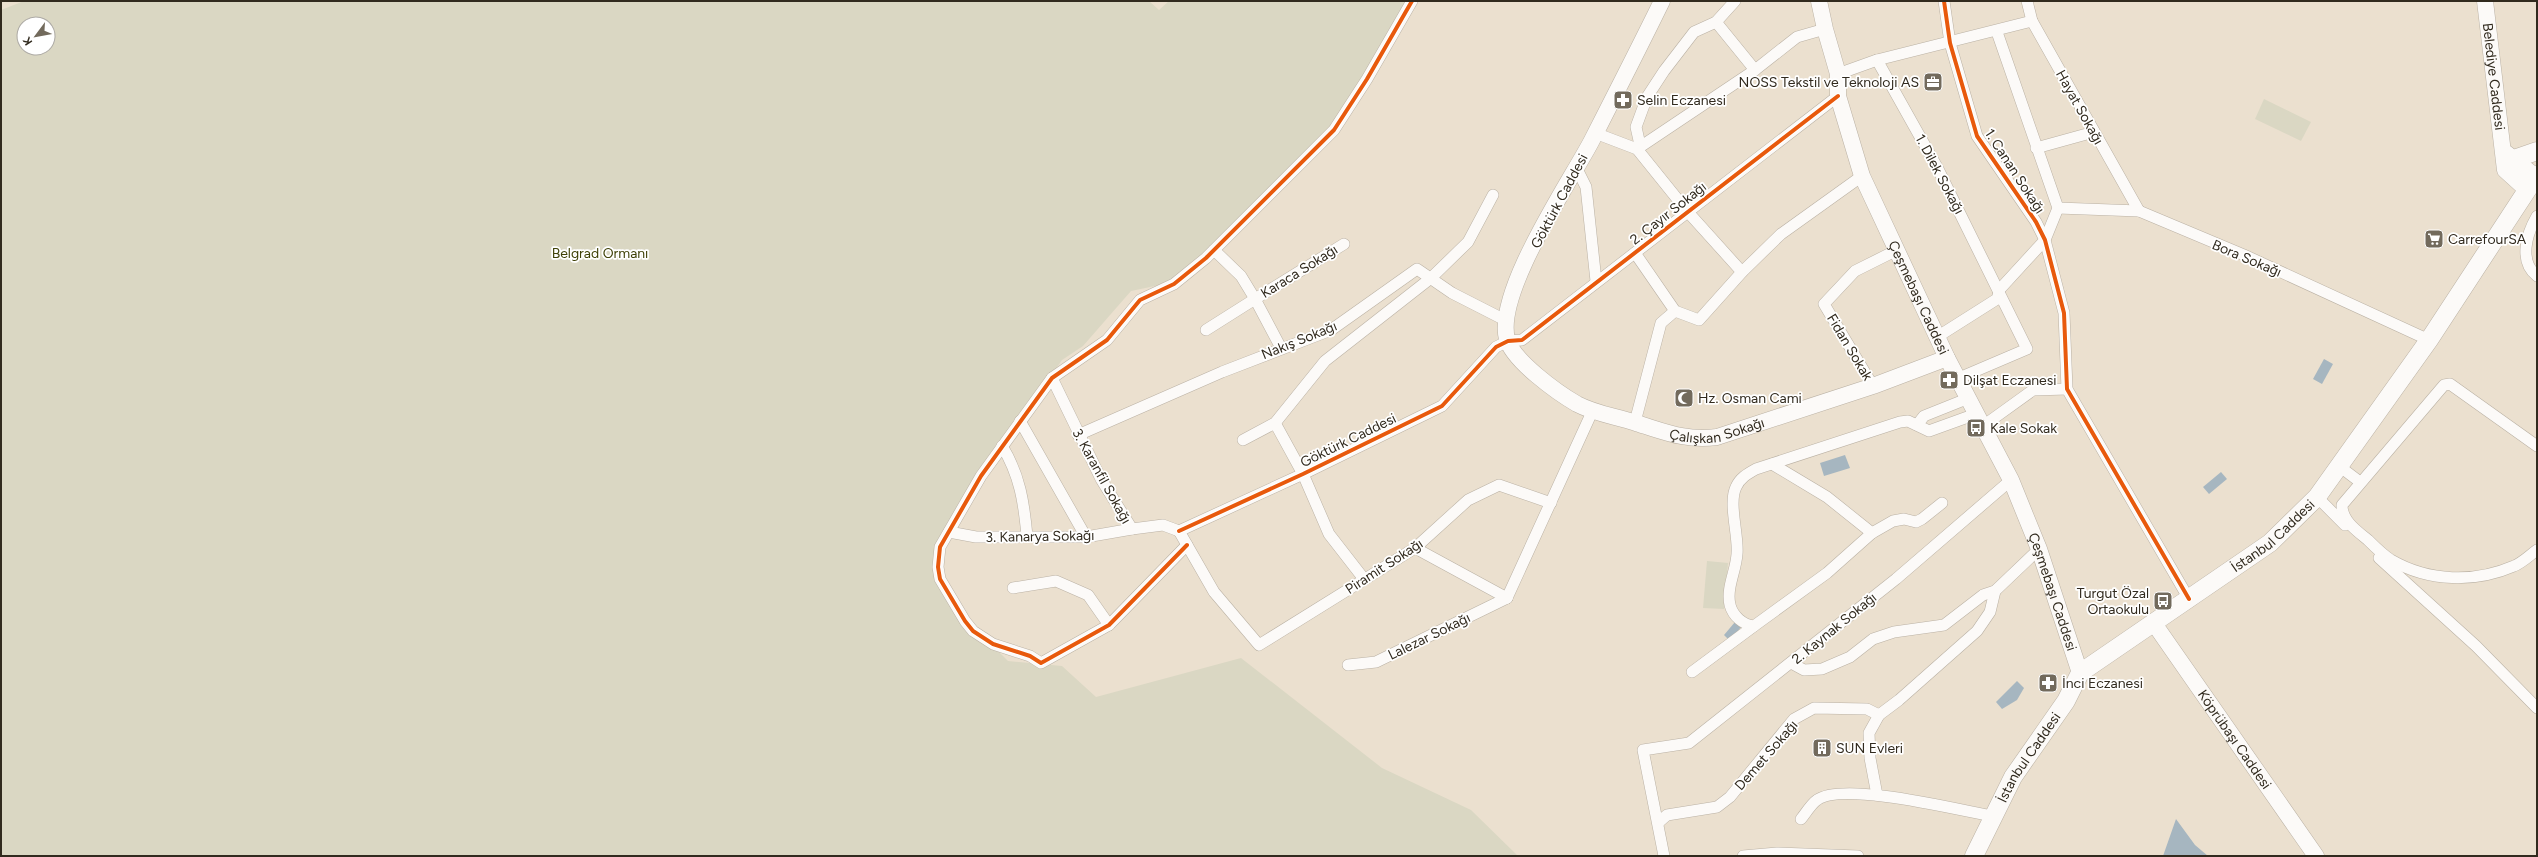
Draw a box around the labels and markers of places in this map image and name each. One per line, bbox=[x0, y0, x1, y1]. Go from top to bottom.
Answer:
office icon: NOSS Tekstil ve Teknoloji AS bbox=[1922, 71, 1944, 93]
place label: NOSS Tekstil ve Teknoloji AS bbox=[1739, 74, 1919, 91]
pharmacy icon: Selin Eczanesi bbox=[1612, 89, 1634, 111]
place label: Selin Eczanesi bbox=[1637, 92, 1726, 109]
supermarket icon: CarrefourSA bbox=[2423, 228, 2445, 250]
place label: CarrefourSA bbox=[2448, 231, 2527, 248]
pharmacy icon: Dilşat Eczanesi bbox=[1938, 369, 1960, 391]
place label: Dilşat Eczanesi bbox=[1963, 372, 2057, 389]
mosque icon: Hz. Osman Cami bbox=[1673, 387, 1695, 409]
place label: Hz. Osman Cami bbox=[1698, 390, 1802, 407]
bus stop icon: Kale Sokak bbox=[1965, 417, 1987, 439]
place label: Kale Sokak bbox=[1990, 420, 2057, 437]
place label: Turgut Özal Ortaokulu bbox=[2077, 585, 2149, 618]
bus stop icon: Turgut Özal Ortaokulu bbox=[2152, 590, 2174, 612]
pharmacy icon: İnci Eczanesi bbox=[2037, 672, 2059, 694]
place label: İnci Eczanesi bbox=[2062, 675, 2143, 692]
building icon: SUN Evleri bbox=[1811, 737, 1833, 759]
place label: SUN Evleri bbox=[1836, 740, 1903, 757]

